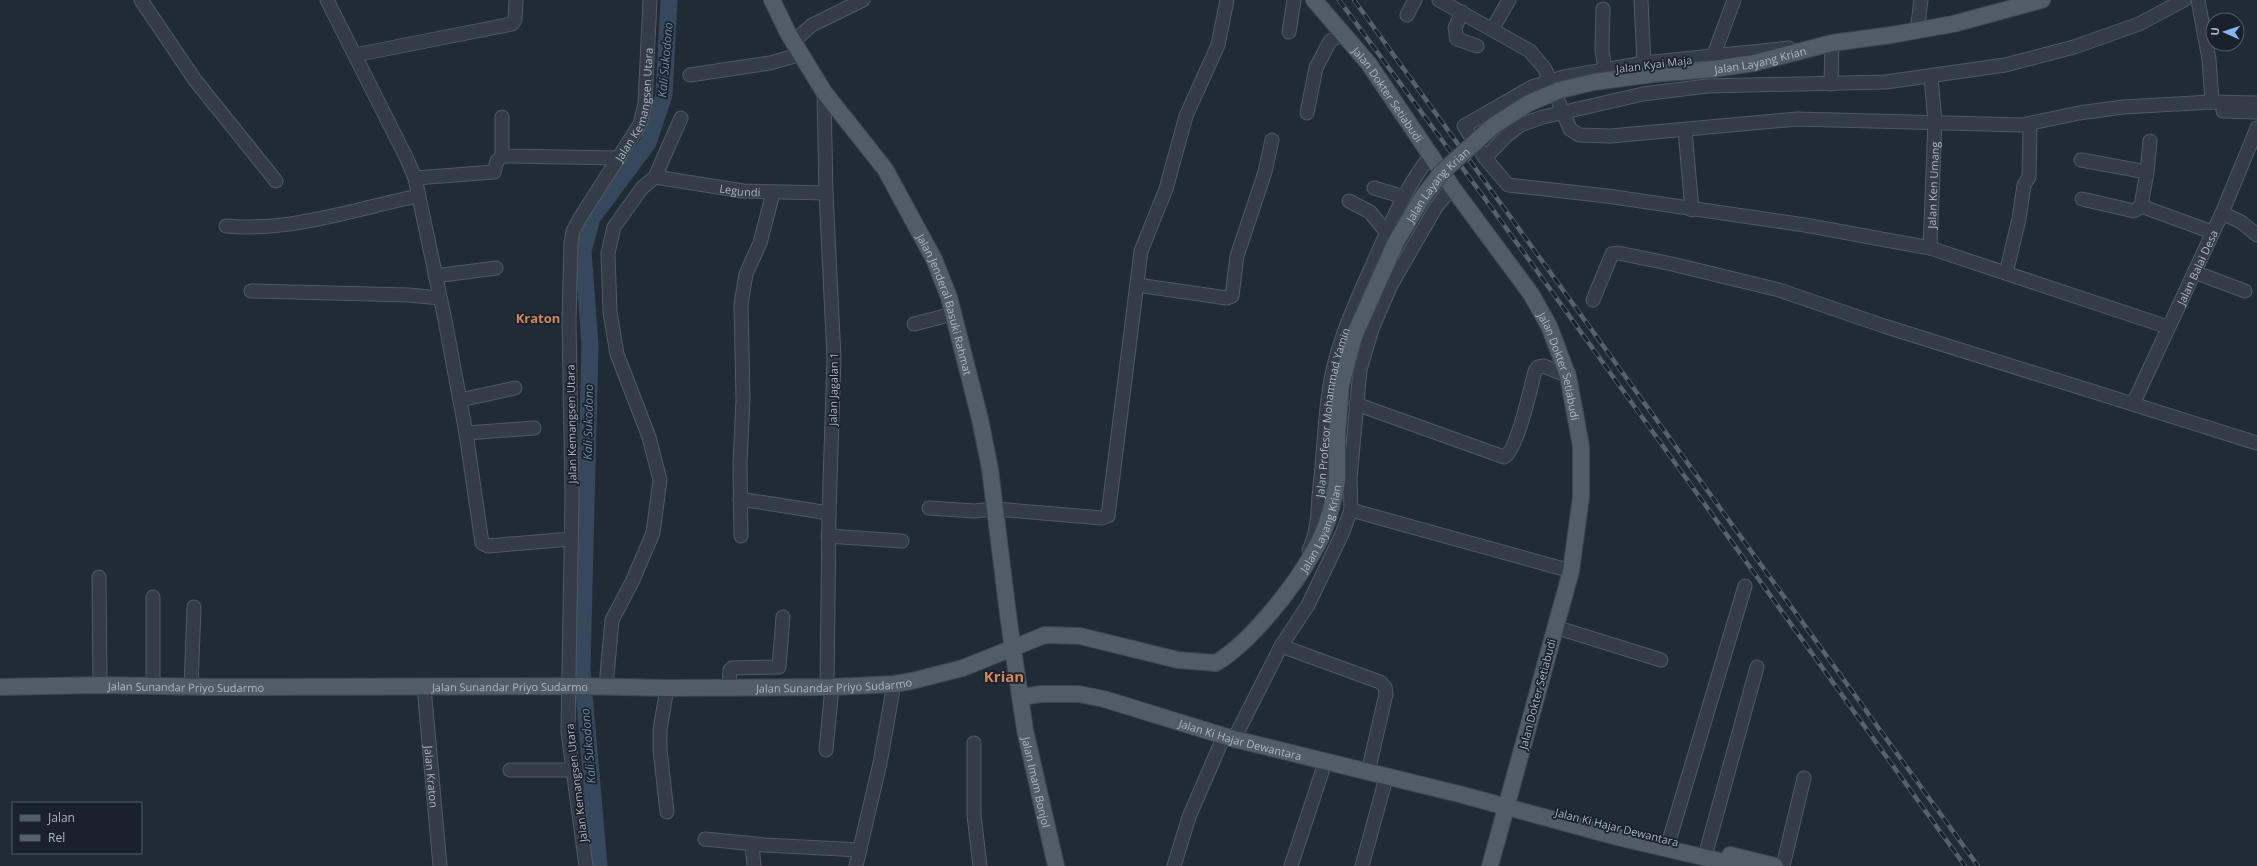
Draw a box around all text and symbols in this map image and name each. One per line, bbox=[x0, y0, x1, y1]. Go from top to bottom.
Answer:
north arrow bbox=[2205, 12, 2245, 52]
water label: Kali Sukodono bbox=[653, 21, 677, 98]
text: U bbox=[2207, 27, 2222, 36]
street label: Jalan Dokter Setiabudi bbox=[1349, 42, 1427, 145]
street label: Jalan Layang Krian bbox=[1712, 42, 1808, 76]
street label: Jalan Kemangsen Utara bbox=[610, 47, 655, 165]
street label: Jalan Kyai Maja bbox=[1614, 52, 1693, 76]
street label: Jalan Ken Umang bbox=[1923, 141, 1942, 230]
street label: Jalan Layang Krian bbox=[1401, 144, 1472, 226]
street label: Legundi bbox=[719, 180, 761, 199]
street label: Jalan Balai Desa bbox=[2172, 227, 2221, 308]
street label: Jalan Jenderal Basuki Rahmat bbox=[913, 230, 976, 377]
street label: Jalan Dokter Setiabudi bbox=[1534, 308, 1584, 421]
district label: Kraton bbox=[516, 309, 560, 327]
street label: Jalan Profesor Mohammad Yamin bbox=[1311, 326, 1353, 499]
street label: Jalan Jagalan 1 bbox=[825, 352, 841, 427]
street label: Jalan Kemangsen Utara bbox=[562, 364, 580, 485]
water label: Kali Sukodono bbox=[579, 384, 597, 460]
street label: Jalan Layang Krian bbox=[1295, 483, 1344, 576]
street label: Jalan Dokter Setiabudi bbox=[1515, 637, 1559, 752]
district label: Krian bbox=[984, 666, 1024, 686]
street label: Jalan Sunandar Priyo Sudarmo bbox=[755, 674, 913, 695]
street label: Jalan Sunandar Priyo Sudarmo bbox=[107, 678, 264, 695]
street label: Jalan Sunandar Priyo Sudarmo bbox=[431, 678, 589, 694]
water label: Kali Sukodono bbox=[576, 707, 600, 784]
street label: Jalan Ki Hajar Dewantara bbox=[1176, 715, 1303, 763]
street label: Jalan Kemangsen Utara bbox=[561, 723, 591, 844]
street label: Jalan Imam Bonjol bbox=[1019, 734, 1054, 829]
street label: Jalan Kraton bbox=[422, 744, 442, 808]
legend bbox=[12, 802, 142, 854]
street label: Jalan Ki Hajar Dewantara bbox=[1553, 804, 1680, 850]
text: Jalan bbox=[47, 809, 75, 826]
text: Rel bbox=[48, 829, 65, 846]

